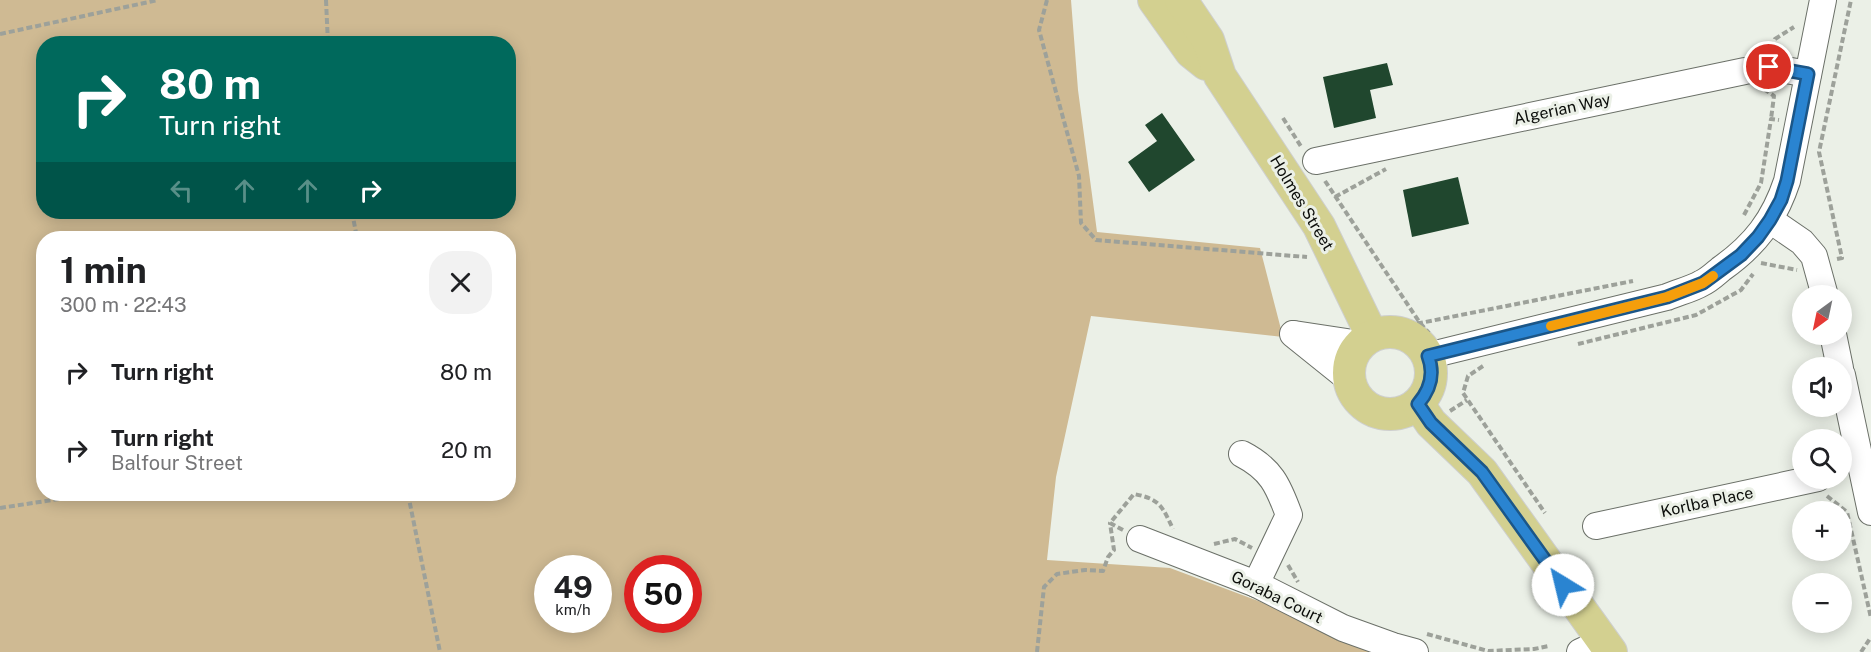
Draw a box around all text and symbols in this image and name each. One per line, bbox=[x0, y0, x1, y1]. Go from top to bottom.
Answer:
pin bbox=[1743, 41, 1794, 92]
icon: arrive bbox=[1752, 50, 1785, 83]
text: 80 m bbox=[159, 59, 261, 108]
icon: right bbox=[60, 60, 138, 138]
street label: Algerian Way bbox=[1512, 89, 1613, 129]
text: Turn right bbox=[159, 109, 282, 141]
street label: Holmes Street bbox=[1266, 152, 1338, 254]
icon: left bbox=[165, 174, 198, 207]
icon: ahead bbox=[228, 174, 261, 207]
icon: ahead bbox=[291, 174, 324, 207]
icon: right bbox=[354, 174, 387, 207]
text: 1 min bbox=[60, 249, 147, 291]
button: close bbox=[429, 251, 492, 314]
north arrow bbox=[1792, 285, 1852, 345]
map controls bbox=[1792, 285, 1852, 633]
text: 300 m · 22:43 bbox=[60, 293, 187, 317]
icon: right bbox=[60, 356, 93, 389]
button: sound bbox=[1792, 357, 1852, 417]
text: Turn right bbox=[111, 359, 214, 385]
text: 80 m bbox=[440, 359, 492, 385]
text: Turn right bbox=[111, 425, 214, 451]
button: search bbox=[1792, 429, 1852, 489]
icon: right bbox=[60, 434, 93, 467]
text: 20 m bbox=[441, 437, 492, 463]
text: Balfour Street bbox=[111, 451, 243, 475]
street label: Korlba Place bbox=[1659, 483, 1755, 521]
button: + bbox=[1792, 501, 1852, 561]
position arrow bbox=[1531, 553, 1595, 617]
speed limit sign: 50 bbox=[624, 555, 702, 633]
street label: Goraba Court bbox=[1228, 567, 1326, 627]
text: 49 bbox=[553, 569, 593, 605]
button: − bbox=[1792, 573, 1852, 633]
text: km/h bbox=[555, 601, 591, 618]

